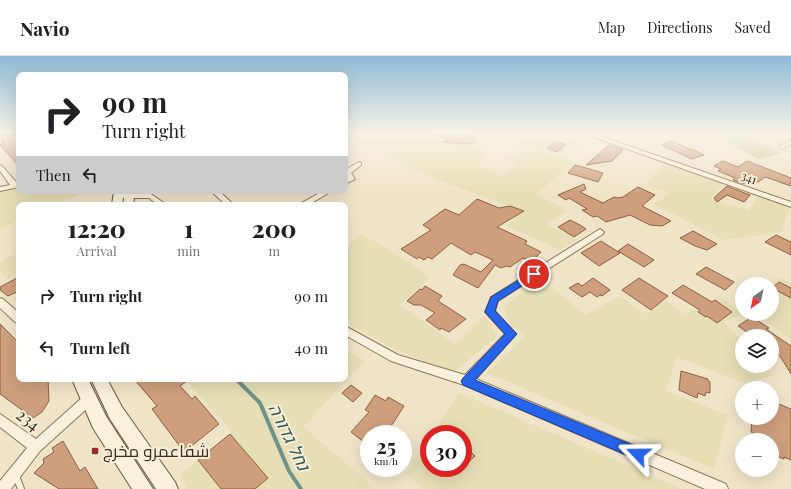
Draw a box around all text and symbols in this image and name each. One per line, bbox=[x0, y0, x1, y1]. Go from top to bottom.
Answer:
text: Navio bbox=[20, 15, 69, 41]
text: Map bbox=[598, 18, 625, 37]
text: Directions bbox=[647, 18, 713, 37]
text: Saved bbox=[735, 18, 771, 37]
text: 90 m bbox=[102, 83, 167, 120]
icon: right bbox=[36, 88, 88, 140]
text: Turn right bbox=[102, 119, 185, 143]
icon: left bbox=[79, 164, 101, 186]
text: Then bbox=[36, 165, 71, 185]
street label: 341 bbox=[739, 167, 760, 187]
text: 12:20 bbox=[68, 212, 126, 244]
text: 1 bbox=[184, 212, 193, 244]
text: 200 bbox=[252, 212, 296, 244]
text: Arrival bbox=[77, 242, 117, 259]
text: min bbox=[177, 242, 200, 259]
text: m bbox=[268, 242, 280, 259]
pin bbox=[517, 257, 551, 291]
icon: arrive bbox=[523, 263, 545, 285]
north arrow bbox=[735, 277, 779, 321]
map controls bbox=[735, 277, 779, 477]
icon: right bbox=[36, 285, 58, 307]
text: Turn right bbox=[70, 286, 143, 306]
text: 90 m bbox=[294, 286, 328, 306]
button: layers bbox=[735, 329, 779, 373]
icon: left bbox=[36, 337, 58, 359]
text: Turn left bbox=[70, 338, 131, 358]
text: 40 m bbox=[295, 338, 328, 358]
button: + bbox=[735, 381, 779, 425]
water label: נחל גדורה bbox=[263, 399, 317, 476]
street label: 234 bbox=[12, 403, 45, 435]
speed limit sign: 30 bbox=[420, 425, 472, 477]
text: 25 bbox=[376, 432, 396, 459]
position arrow bbox=[617, 433, 659, 475]
button: − bbox=[735, 433, 779, 477]
place label: شفاعمرو مخرج bbox=[103, 439, 209, 463]
marker: شفاعمرو مخرج bbox=[90, 446, 100, 456]
text: km/h bbox=[374, 454, 398, 468]

